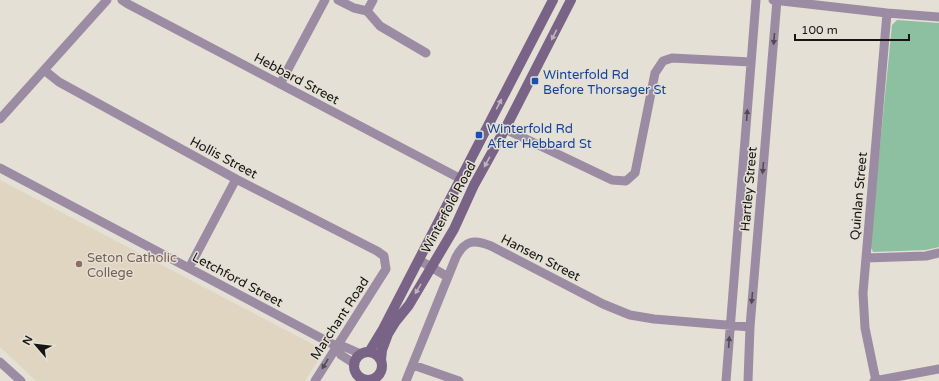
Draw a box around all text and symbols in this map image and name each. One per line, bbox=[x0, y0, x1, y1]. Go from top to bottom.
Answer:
scale bar bbox=[795, 16, 909, 42]
text: 100 m bbox=[801, 23, 838, 37]
one-way arrow bbox=[550, 29, 557, 40]
one-way arrow bbox=[771, 33, 778, 45]
street label: Hebbard Street bbox=[251, 50, 342, 108]
place label: Winterfold Rd Before Thorsager St bbox=[543, 67, 666, 98]
marker: Winterfold Rd Before Thorsager St bbox=[530, 76, 540, 86]
one-way arrow bbox=[496, 98, 503, 110]
one-way arrow bbox=[743, 109, 750, 121]
place label: Winterfold Rd After Hebbard St bbox=[487, 121, 592, 152]
marker: Winterfold Rd After Hebbard St bbox=[474, 130, 484, 140]
street label: Hollis Street bbox=[187, 133, 260, 182]
street label: Hartley Street bbox=[737, 146, 761, 232]
street label: Quinlan Street bbox=[847, 151, 871, 241]
one-way arrow bbox=[483, 156, 490, 168]
street label: Winterfold Road bbox=[418, 159, 480, 256]
one-way arrow bbox=[760, 162, 767, 174]
street label: Hansen Street bbox=[498, 231, 583, 285]
street label: Letchford Street bbox=[189, 249, 286, 311]
place label: Seton Catholic College bbox=[87, 250, 177, 281]
marker: Seton Catholic College bbox=[74, 259, 84, 269]
street label: Marchant Road bbox=[307, 274, 373, 363]
one-way arrow bbox=[415, 283, 422, 295]
one-way arrow bbox=[749, 292, 755, 304]
north arrow bbox=[16, 325, 56, 365]
text: N bbox=[20, 334, 35, 347]
one-way arrow bbox=[726, 336, 733, 348]
one-way arrow bbox=[321, 359, 329, 369]

